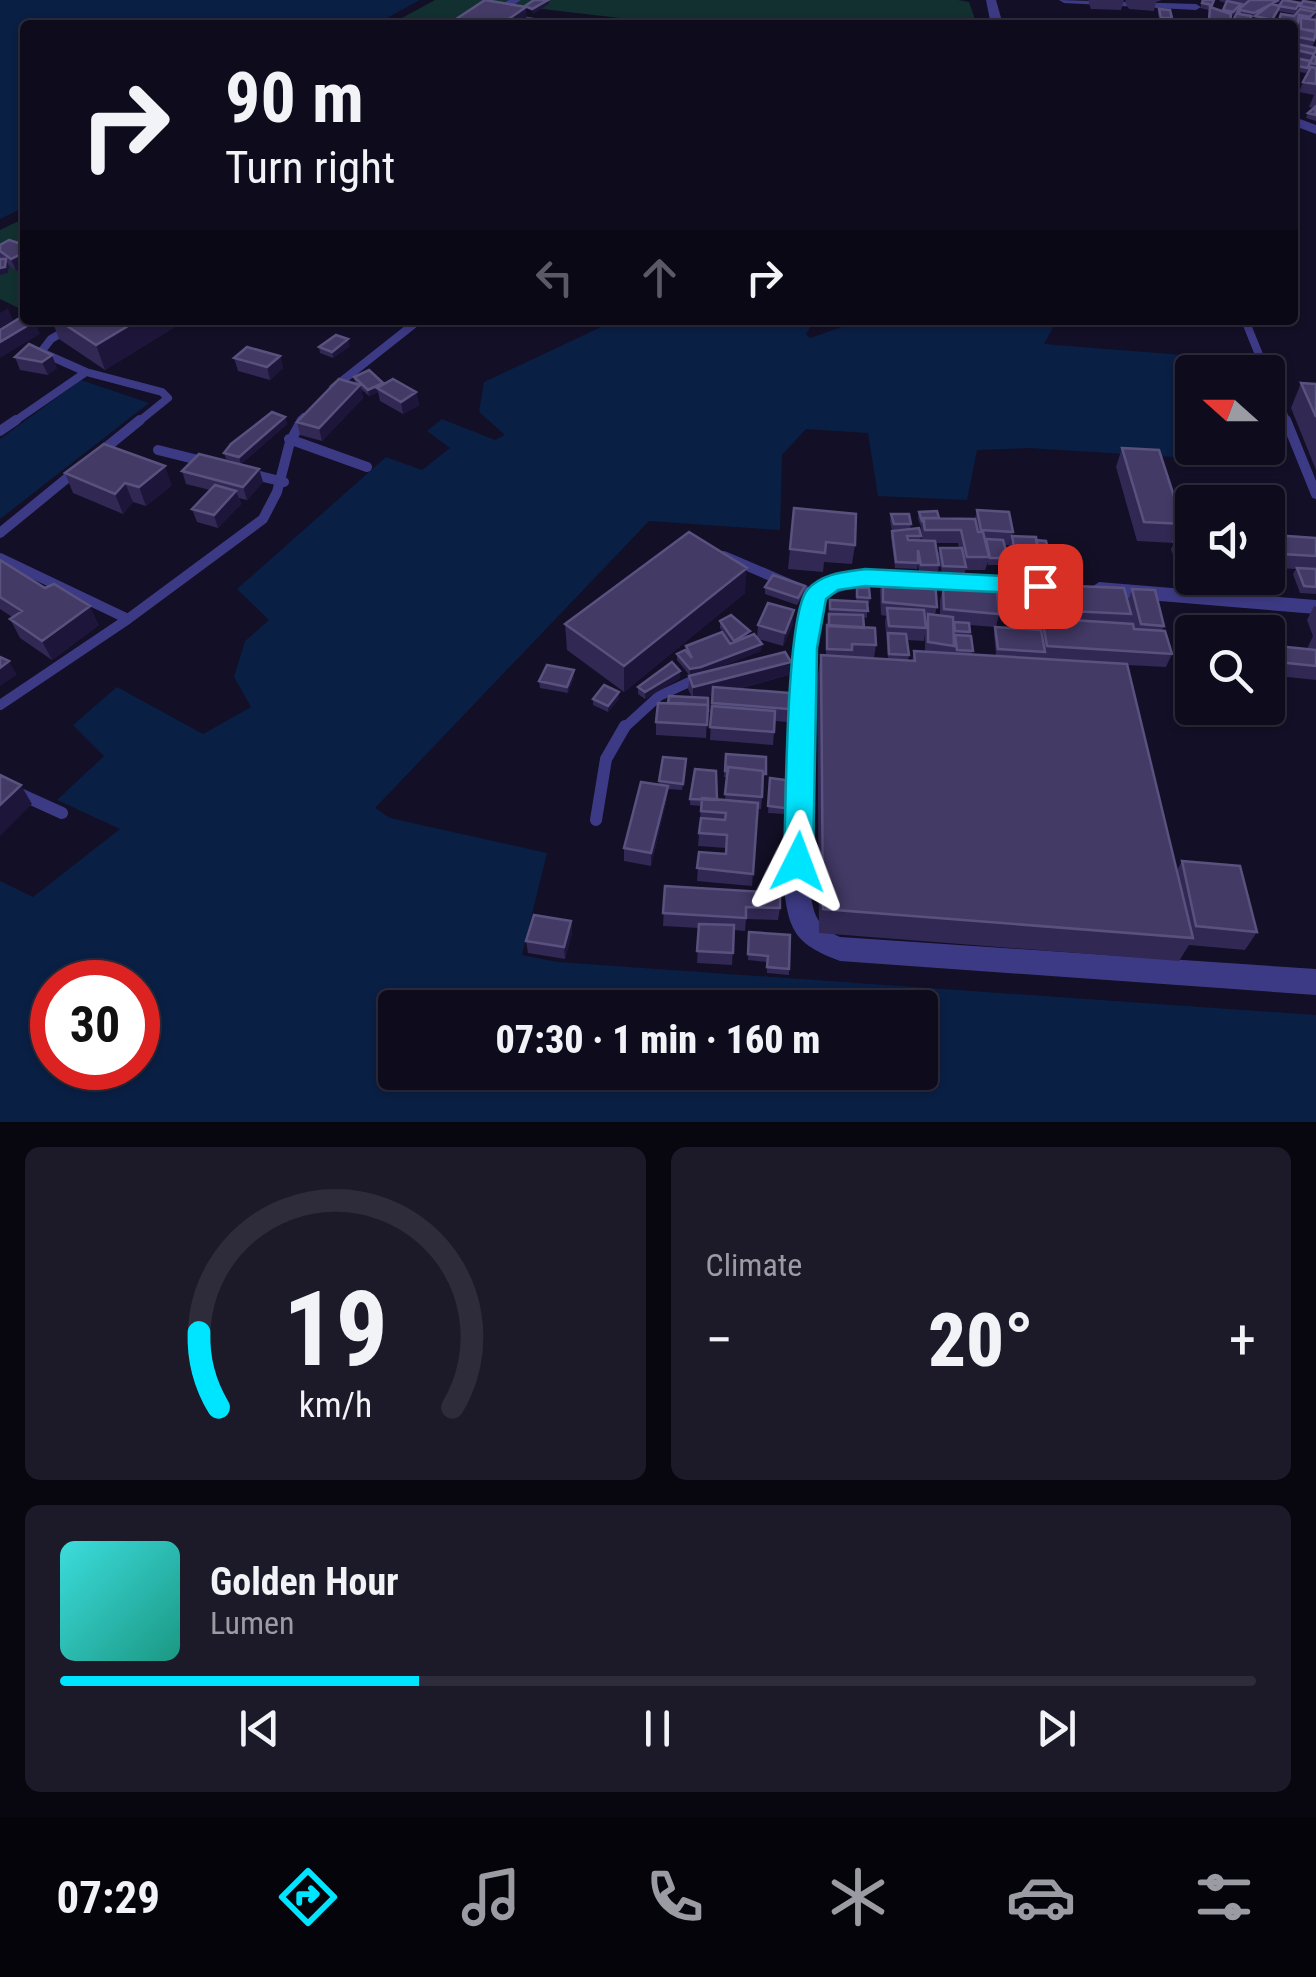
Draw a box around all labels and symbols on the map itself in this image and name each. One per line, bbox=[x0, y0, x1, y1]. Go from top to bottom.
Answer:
north arrow bbox=[1175, 355, 1285, 465]
pin bbox=[998, 544, 1083, 629]
position arrow bbox=[746, 810, 850, 914]
speed limit sign: 30 bbox=[30, 960, 160, 1090]

